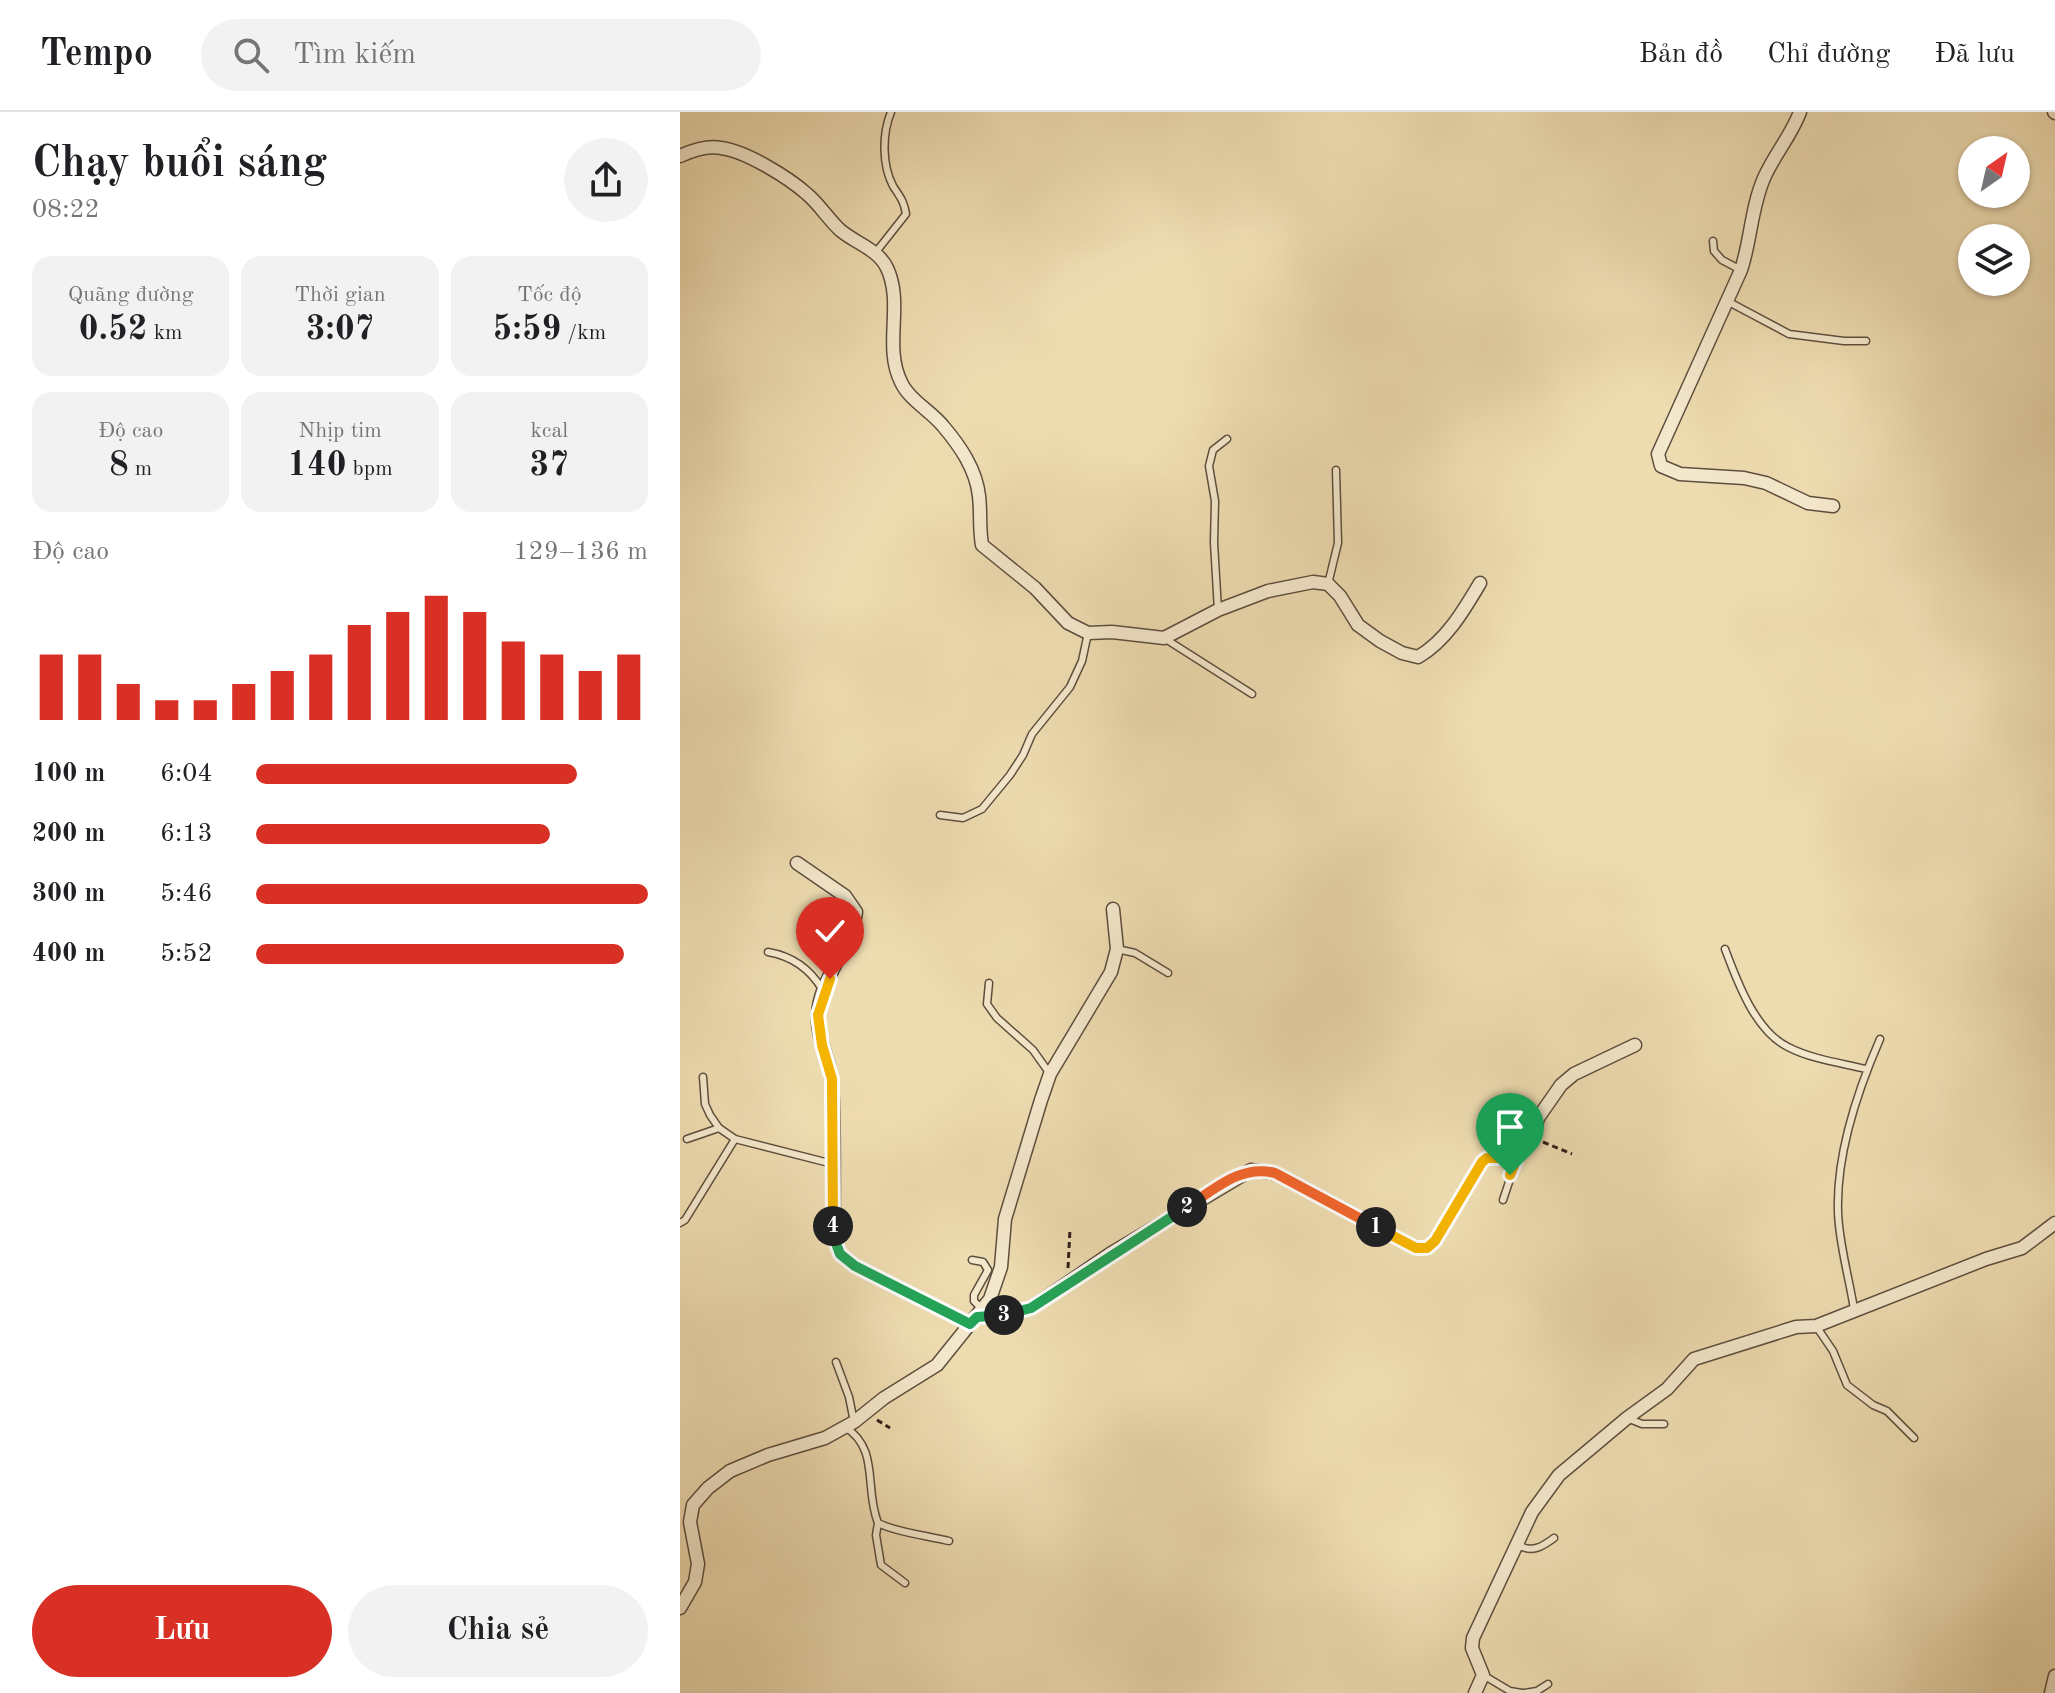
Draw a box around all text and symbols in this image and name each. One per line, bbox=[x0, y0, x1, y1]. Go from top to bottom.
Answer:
search box bbox=[201, 19, 761, 91]
icon: search bbox=[229, 33, 273, 77]
text: Tempo bbox=[40, 36, 153, 74]
text: Tìm kiếm bbox=[293, 40, 416, 70]
text: Bản đồ bbox=[1639, 41, 1723, 69]
text: Chỉ đường bbox=[1767, 41, 1890, 69]
text: Đã lưu bbox=[1934, 41, 2015, 69]
north arrow bbox=[1958, 136, 2030, 208]
map controls bbox=[1958, 136, 2030, 296]
button: share bbox=[564, 138, 648, 222]
text: Chạy buổi sáng bbox=[32, 142, 327, 186]
text: 08:22 bbox=[32, 197, 100, 223]
button: layers bbox=[1958, 224, 2030, 296]
text: Quãng đường bbox=[68, 284, 194, 306]
text: Thời gian bbox=[294, 284, 386, 306]
text: Tốc độ bbox=[517, 284, 582, 306]
text: 0.52 bbox=[79, 313, 147, 347]
text: 3:07 bbox=[306, 313, 374, 347]
text: 5:59 bbox=[492, 313, 561, 347]
text: km bbox=[147, 322, 183, 344]
text: /km bbox=[561, 322, 606, 344]
text: Độ cao bbox=[98, 420, 163, 442]
text: Nhịp tim bbox=[298, 420, 382, 442]
text: kcal bbox=[530, 420, 568, 442]
text: 8 bbox=[109, 449, 129, 483]
text: 140 bbox=[287, 449, 346, 483]
text: 37 bbox=[530, 449, 569, 483]
text: m bbox=[129, 458, 152, 480]
text: bpm bbox=[346, 458, 393, 480]
text: Độ cao bbox=[32, 539, 109, 565]
text: 129–136 m bbox=[513, 539, 648, 565]
text: 100 m bbox=[32, 761, 105, 787]
text: 6:04 bbox=[160, 761, 213, 787]
text: 200 m bbox=[32, 821, 105, 847]
text: 6:13 bbox=[160, 821, 213, 847]
text: 300 m bbox=[32, 881, 105, 907]
text: 5:46 bbox=[160, 881, 213, 907]
pin bbox=[796, 897, 864, 979]
icon: check bbox=[808, 909, 852, 953]
text: 400 m bbox=[32, 941, 105, 967]
text: 5:52 bbox=[160, 941, 213, 967]
pin bbox=[1476, 1093, 1544, 1175]
icon: arrive bbox=[1488, 1105, 1532, 1149]
pin: 2 bbox=[1167, 1187, 1207, 1227]
text: 2 bbox=[1181, 1196, 1193, 1218]
pin: 4 bbox=[813, 1206, 853, 1246]
pin: 1 bbox=[1356, 1207, 1396, 1247]
text: 4 bbox=[827, 1215, 839, 1237]
text: 1 bbox=[1370, 1216, 1382, 1238]
pin: 3 bbox=[984, 1295, 1024, 1335]
text: 3 bbox=[998, 1304, 1010, 1326]
button: Lưu bbox=[32, 1585, 332, 1677]
button: Chia sẻ bbox=[348, 1585, 648, 1677]

